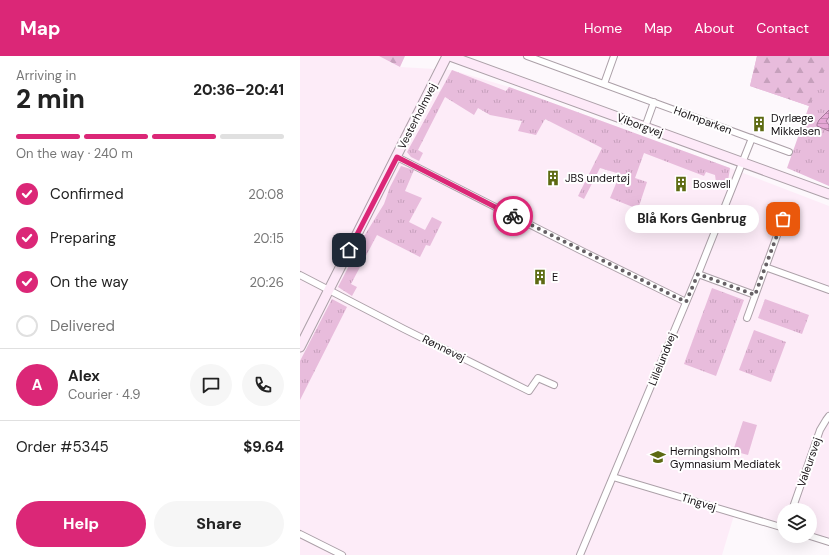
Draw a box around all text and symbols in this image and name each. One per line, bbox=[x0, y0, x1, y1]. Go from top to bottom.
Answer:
text: Map bbox=[20, 16, 60, 41]
text: Home bbox=[584, 19, 622, 37]
text: Map bbox=[644, 19, 672, 37]
text: About bbox=[694, 19, 734, 37]
text: Contact bbox=[756, 19, 809, 37]
text: Arriving in bbox=[16, 67, 76, 84]
text: 20:36–20:41 bbox=[193, 80, 284, 100]
street label: Vesterholmvej bbox=[394, 81, 440, 151]
text: 2 min bbox=[16, 82, 85, 116]
street label: Holmparken bbox=[672, 103, 734, 137]
street label: Viborgvej bbox=[615, 110, 665, 140]
place label: Dyrlæge Mikkelsen bbox=[771, 111, 820, 138]
building icon: Dyrlæge Mikkelsen bbox=[750, 115, 768, 133]
text: On the way · 240 m bbox=[16, 145, 133, 162]
building icon: JBS undertøj bbox=[544, 169, 562, 187]
place label: JBS undertøj bbox=[565, 171, 630, 185]
building icon: Boswell bbox=[672, 175, 690, 193]
place label: Boswell bbox=[693, 177, 731, 191]
icon: check bbox=[16, 183, 38, 205]
text: Confirmed bbox=[50, 184, 124, 204]
text: 20:08 bbox=[248, 186, 284, 203]
courier bbox=[493, 196, 533, 236]
pin bbox=[766, 202, 800, 236]
icon: bike bbox=[502, 205, 524, 227]
callout: Blå Kors Genbrug bbox=[625, 205, 759, 233]
icon: bag bbox=[772, 208, 794, 230]
text: Blå Kors Genbrug bbox=[637, 210, 747, 227]
icon: check bbox=[16, 227, 38, 249]
text: Preparing bbox=[50, 228, 116, 248]
text: 20:15 bbox=[253, 230, 284, 247]
pin bbox=[332, 233, 366, 267]
icon: home bbox=[338, 239, 360, 261]
building icon: E bbox=[531, 268, 549, 286]
place label: E bbox=[552, 270, 558, 284]
icon: check bbox=[16, 271, 38, 293]
text: On the way bbox=[50, 272, 129, 292]
text: 20:26 bbox=[249, 274, 284, 291]
text: Delivered bbox=[50, 316, 115, 336]
street label: Lillelundvej bbox=[645, 330, 679, 388]
street label: Rønnevej bbox=[420, 332, 468, 364]
button: chat bbox=[190, 364, 232, 406]
button: phone bbox=[242, 364, 284, 406]
text: Alex bbox=[68, 366, 100, 386]
text: A bbox=[32, 375, 42, 395]
text: Courier · 4.9 bbox=[68, 386, 140, 403]
street label: Valeursvej bbox=[794, 435, 824, 489]
text: Order #5345 bbox=[16, 437, 109, 457]
text: $9.64 bbox=[243, 437, 284, 457]
place label: Herningsholm Gymnasium Mediatek bbox=[670, 444, 781, 471]
school or university icon: Herningsholm Gymnasium Mediatek bbox=[649, 448, 667, 466]
street label: Tingvej bbox=[680, 490, 718, 514]
button: Help bbox=[16, 501, 146, 547]
button: Share bbox=[154, 501, 284, 547]
map controls bbox=[777, 503, 817, 543]
button: layers bbox=[777, 503, 817, 543]

